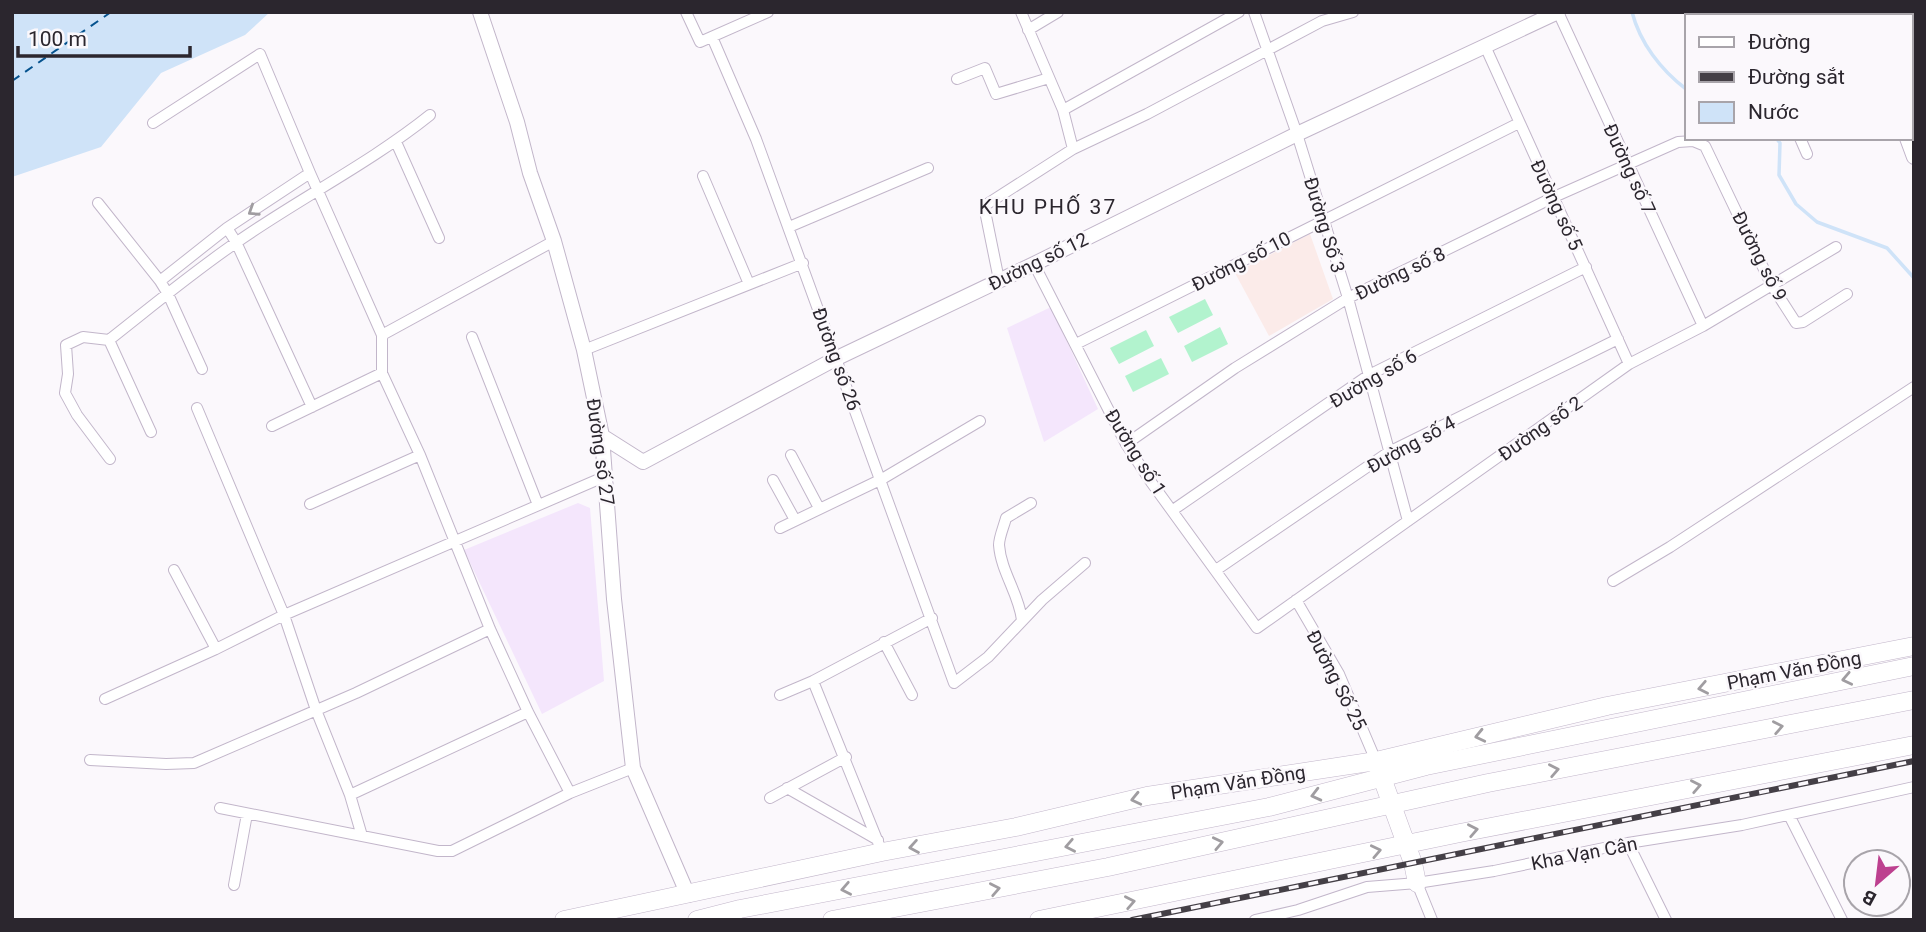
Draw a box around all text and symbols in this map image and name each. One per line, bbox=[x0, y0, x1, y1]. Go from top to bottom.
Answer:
scale bar bbox=[18, 14, 189, 58]
legend bbox=[1685, 14, 1912, 140]
text: 100 m bbox=[28, 27, 87, 51]
text: Đường bbox=[1748, 30, 1810, 54]
text: Đường sắt bbox=[1748, 65, 1845, 89]
text: Nước bbox=[1748, 100, 1799, 124]
street label: Đường số 7 bbox=[1599, 120, 1661, 218]
street label: Đường số 5 bbox=[1526, 156, 1588, 254]
street label: Đường Số 3 bbox=[1299, 175, 1350, 276]
district label: KHU PHỐ 37 bbox=[979, 194, 1117, 219]
one-way arrow bbox=[248, 203, 261, 215]
street label: Đường số 9 bbox=[1727, 208, 1792, 305]
street label: Đường số 12 bbox=[985, 227, 1092, 295]
street label: Đường số 10 bbox=[1188, 227, 1295, 296]
street label: Đường số 8 bbox=[1351, 242, 1449, 305]
street label: Đường số 26 bbox=[807, 305, 866, 414]
street label: Đường số 6 bbox=[1325, 344, 1421, 413]
street label: Đường số 2 bbox=[1494, 391, 1587, 466]
street label: Đường số 27 bbox=[582, 397, 619, 507]
street label: Đường số 1 bbox=[1100, 405, 1171, 500]
street label: Đường số 4 bbox=[1363, 411, 1460, 478]
street label: Đường Số 25 bbox=[1301, 626, 1372, 734]
street label: Phạm Văn Đồng bbox=[1725, 646, 1863, 695]
one-way arrow bbox=[1841, 671, 1853, 686]
one-way arrow bbox=[1697, 680, 1709, 695]
one-way arrow bbox=[1772, 720, 1784, 735]
one-way arrow bbox=[1474, 728, 1486, 742]
street label: Phạm Văn Đồng bbox=[1169, 760, 1307, 804]
one-way arrow bbox=[1548, 763, 1560, 778]
one-way arrow bbox=[1690, 779, 1702, 794]
one-way arrow bbox=[1310, 787, 1322, 801]
one-way arrow bbox=[1130, 791, 1142, 805]
one-way arrow bbox=[1467, 824, 1479, 839]
street label: Kha Vạn Cân bbox=[1529, 832, 1639, 875]
one-way arrow bbox=[1212, 837, 1224, 851]
one-way arrow bbox=[1064, 838, 1076, 853]
one-way arrow bbox=[908, 839, 920, 854]
one-way arrow bbox=[1370, 844, 1382, 859]
north arrow bbox=[1842, 848, 1912, 918]
one-way arrow bbox=[840, 881, 852, 896]
one-way arrow bbox=[989, 882, 1001, 897]
text: B bbox=[1858, 885, 1880, 911]
one-way arrow bbox=[1124, 896, 1136, 911]

